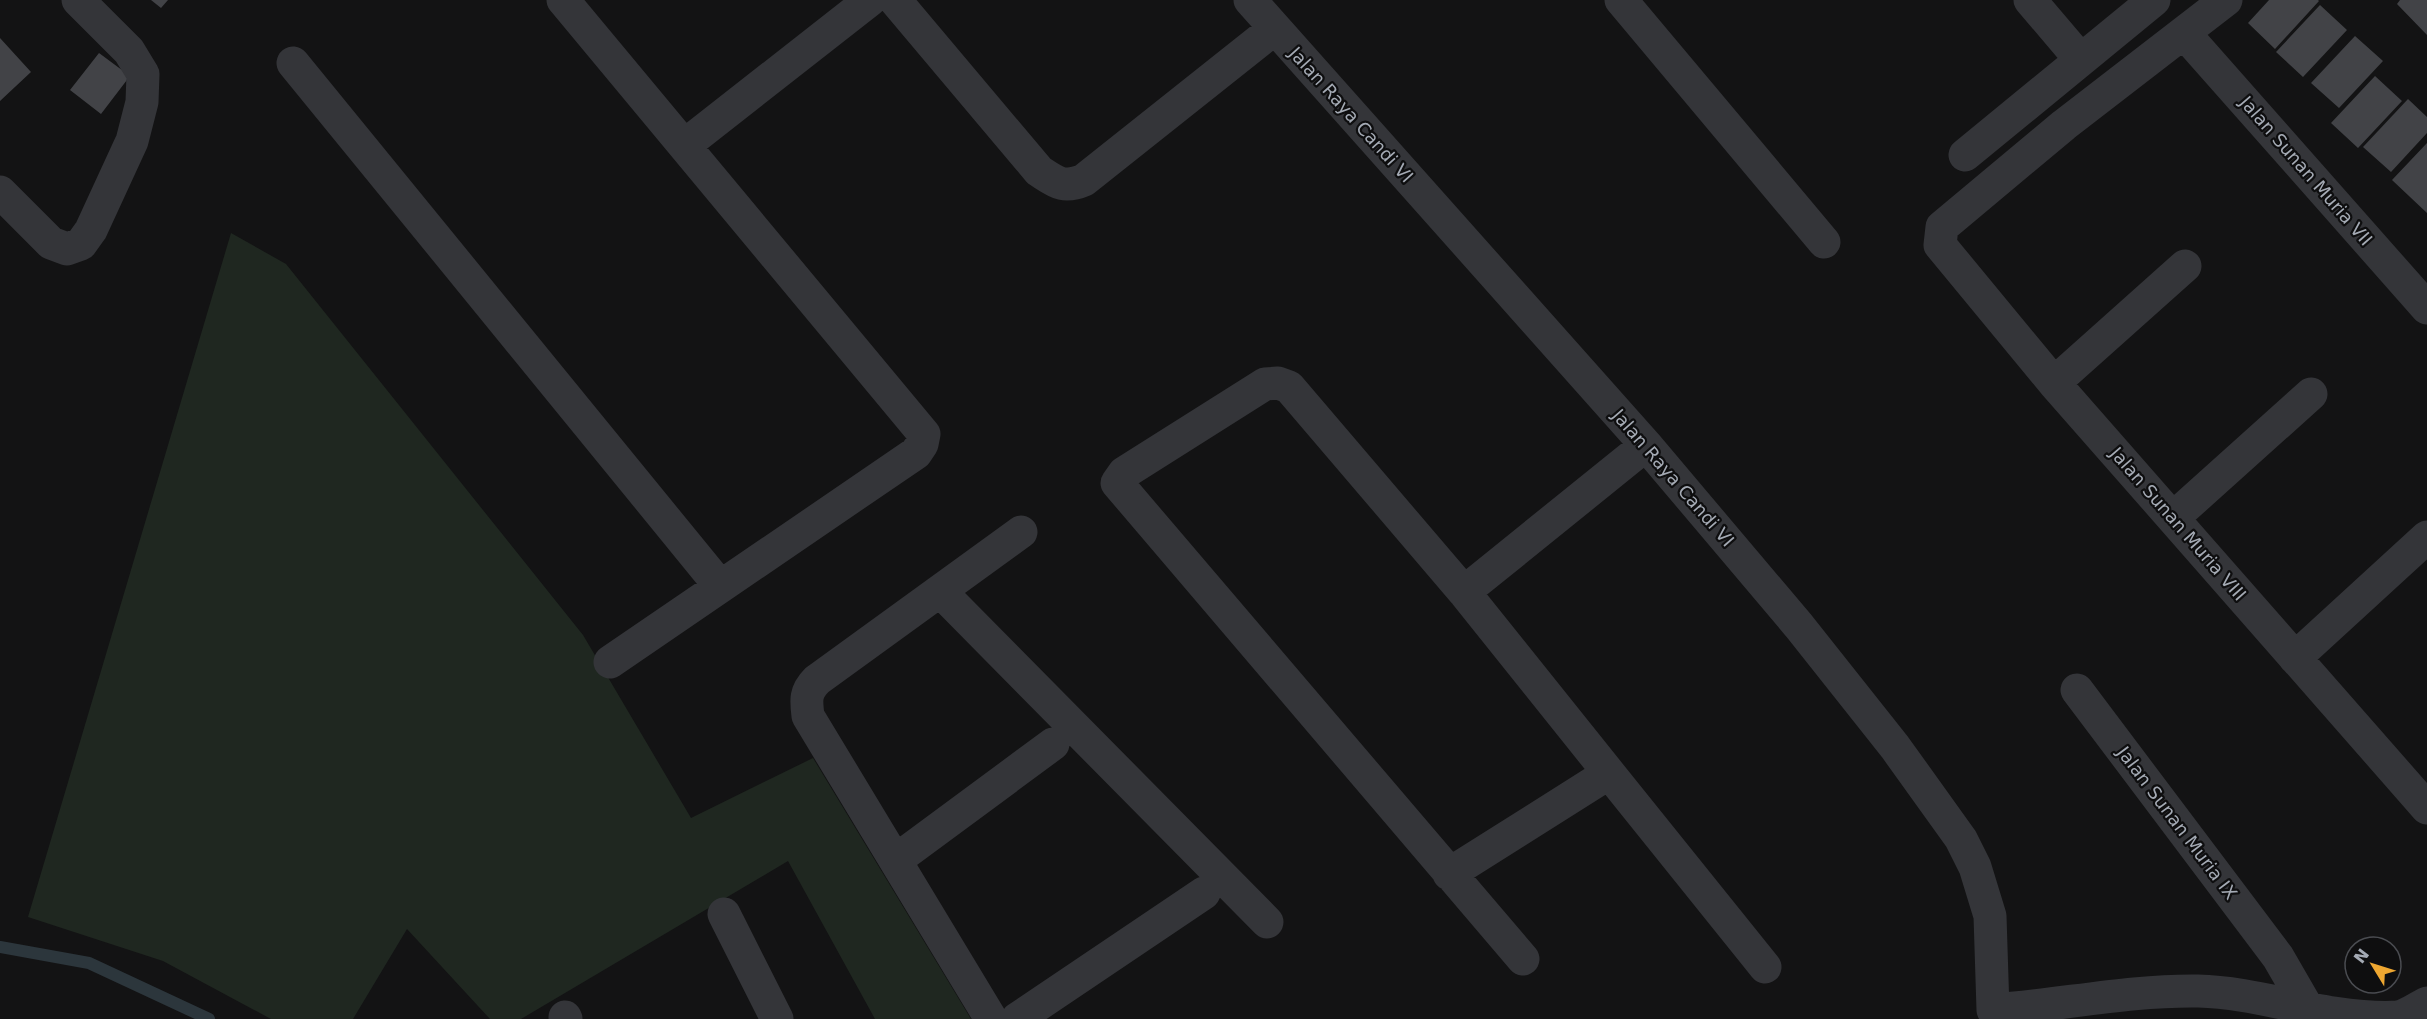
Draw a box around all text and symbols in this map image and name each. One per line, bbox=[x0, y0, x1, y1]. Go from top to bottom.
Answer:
street label: Jalan Raya Candi VI bbox=[1284, 42, 1418, 187]
street label: Jalan Sunan Muria VII bbox=[2235, 91, 2377, 250]
street label: Jalan Raya Candi VI bbox=[1607, 404, 1739, 551]
street label: Jalan Sunan Muria VIII bbox=[2105, 442, 2251, 605]
street label: Jalan Sunan Muria IX bbox=[2113, 741, 2242, 903]
north arrow bbox=[2343, 935, 2403, 995]
text: N bbox=[2350, 945, 2373, 967]

